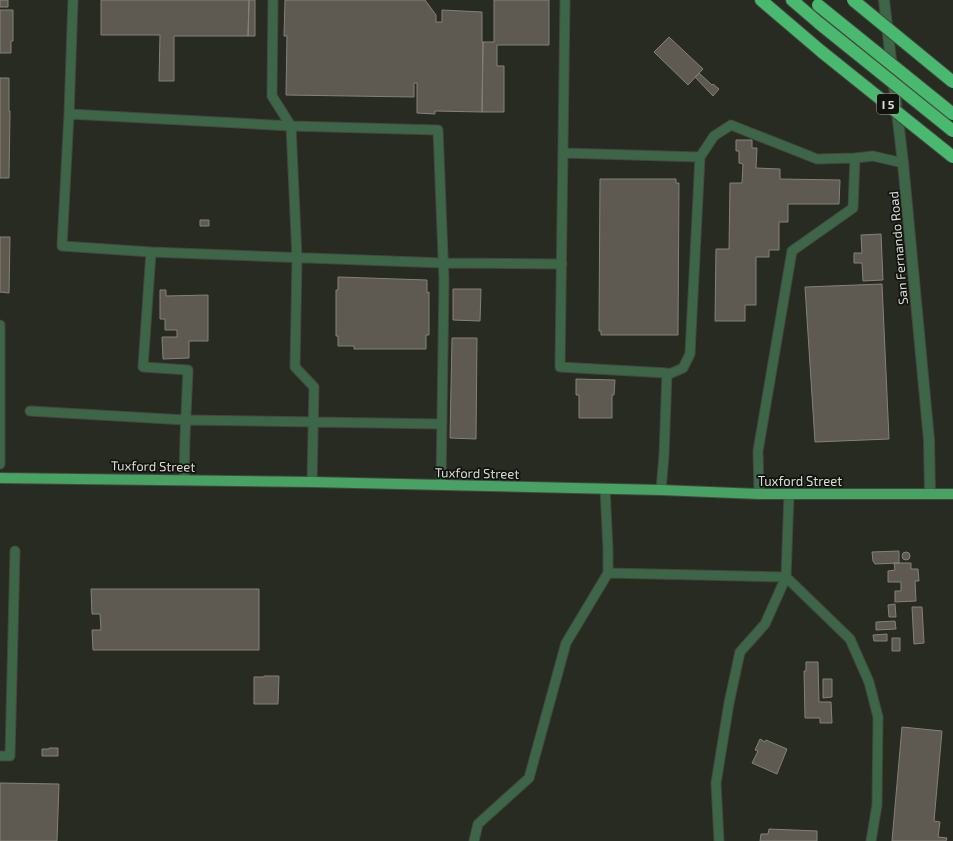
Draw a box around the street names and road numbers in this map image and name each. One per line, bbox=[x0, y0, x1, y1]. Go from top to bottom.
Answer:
road number: I 5 bbox=[877, 94, 899, 114]
street label: San Fernando Road bbox=[885, 191, 911, 305]
street label: Tuxford Street bbox=[111, 457, 195, 475]
street label: Tuxford Street bbox=[435, 464, 519, 482]
street label: Tuxford Street bbox=[758, 473, 842, 489]

